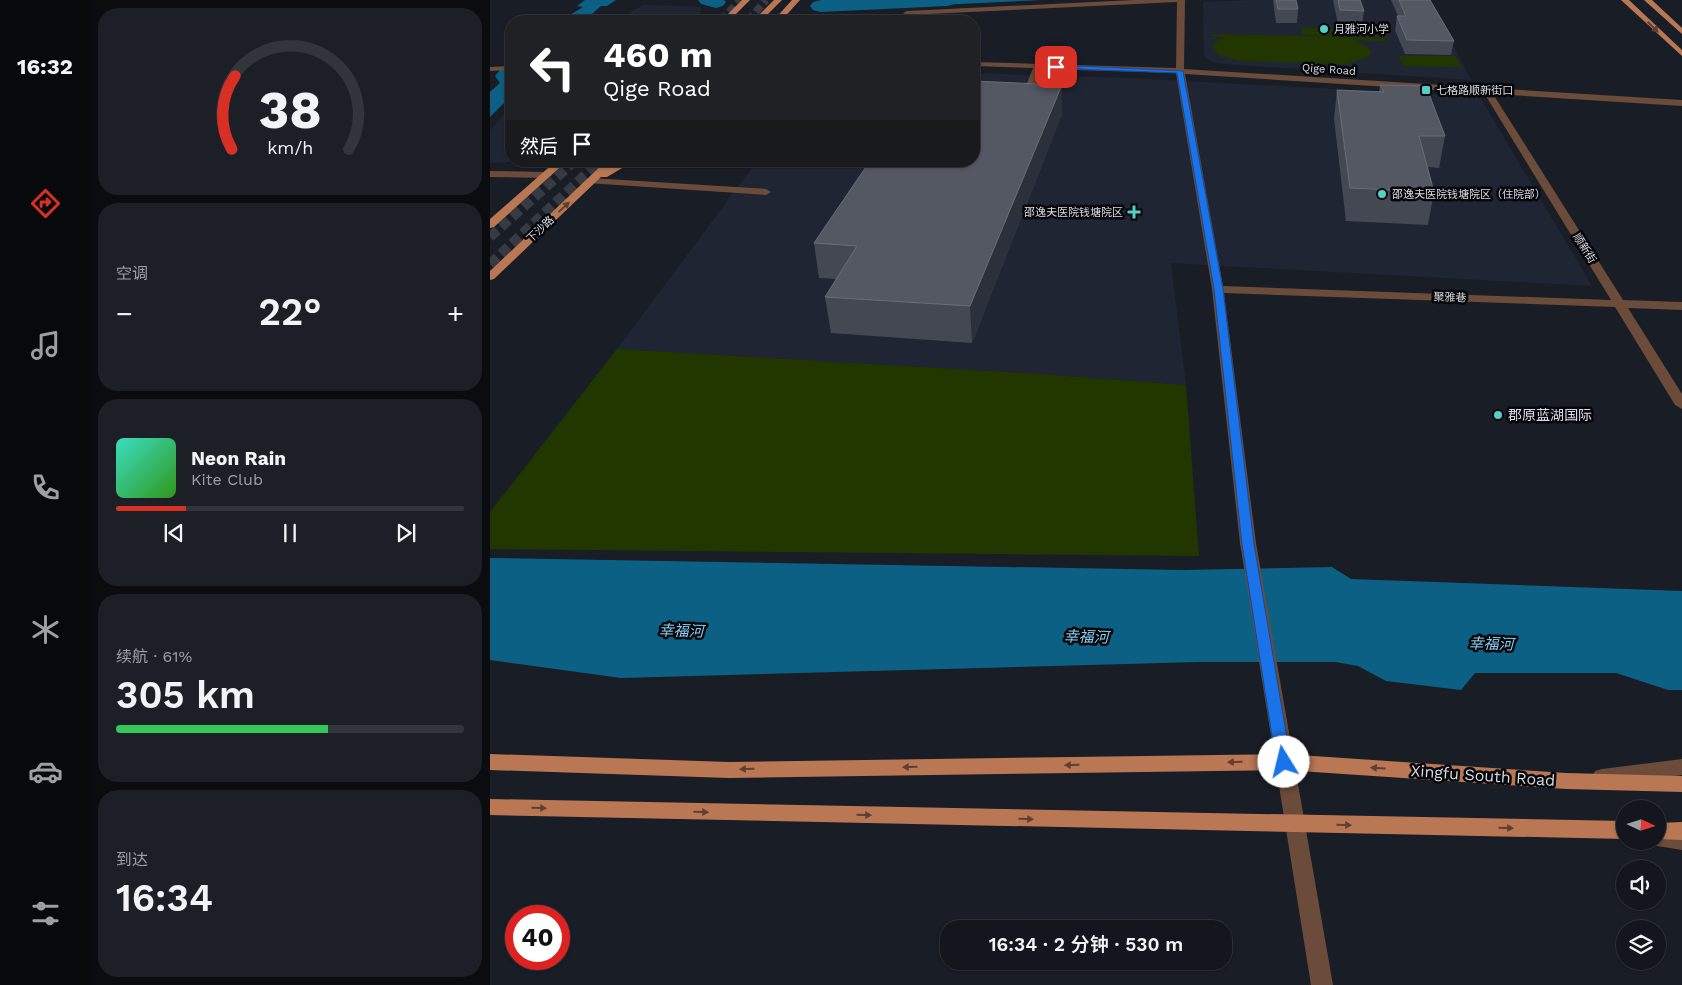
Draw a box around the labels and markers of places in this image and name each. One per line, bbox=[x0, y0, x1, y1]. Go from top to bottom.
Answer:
marker: 月雅河小学 bbox=[1318, 23, 1330, 35]
place label: 月雅河小学 bbox=[1334, 23, 1389, 36]
pin bbox=[1035, 46, 1077, 88]
marker: 七格路顺新街口 bbox=[1420, 84, 1432, 96]
place label: 七格路顺新街口 bbox=[1436, 84, 1513, 97]
marker: 邵逸夫医院钱塘院区（住院部） bbox=[1376, 188, 1388, 200]
place label: 邵逸夫医院钱塘院区（住院部） bbox=[1392, 188, 1546, 201]
marker: 邵逸夫医院钱塘院区 bbox=[1127, 205, 1141, 219]
place label: 邵逸夫医院钱塘院区 bbox=[1024, 206, 1123, 219]
place label: 郡原蓝湖国际 bbox=[1508, 407, 1592, 423]
marker: 郡原蓝湖国际 bbox=[1492, 409, 1504, 421]

